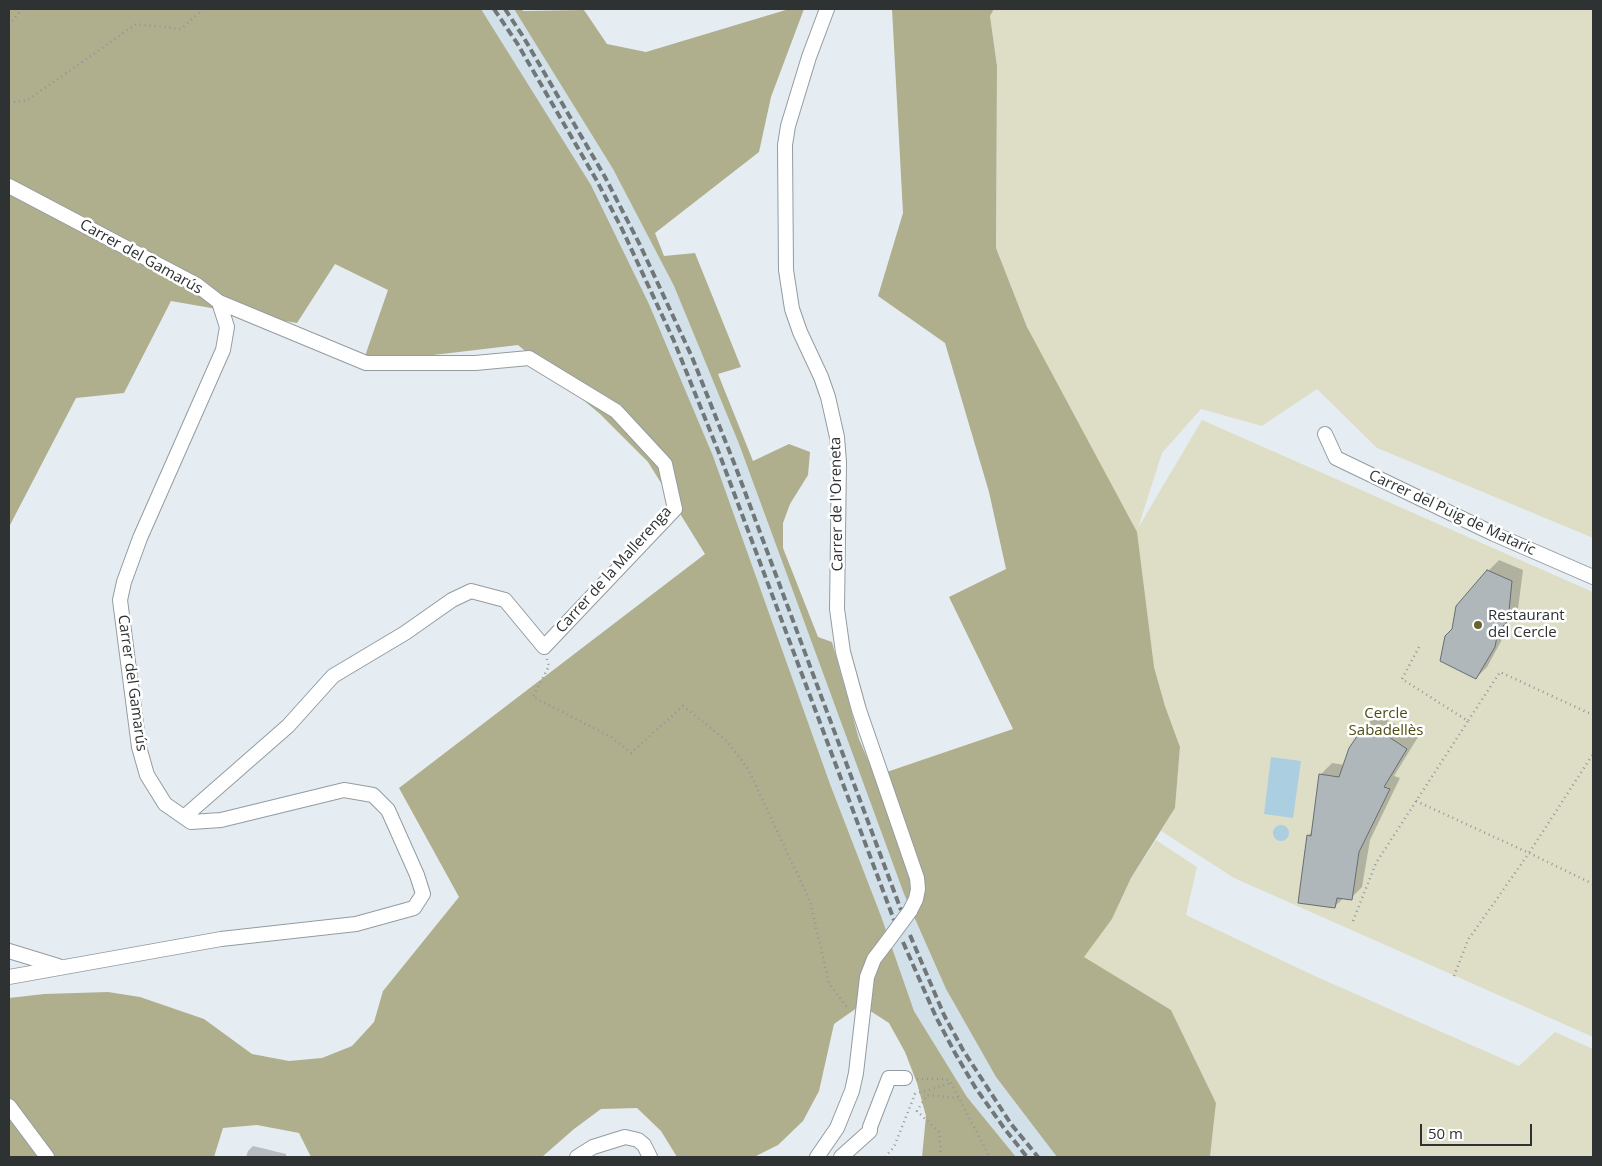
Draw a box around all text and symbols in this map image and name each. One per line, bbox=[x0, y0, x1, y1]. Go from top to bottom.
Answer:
street label: Carrer del Gamarús bbox=[76, 216, 206, 298]
street label: Carrer de l'Oreneta bbox=[827, 437, 847, 571]
street label: Carrer del Puig de Mataric bbox=[1366, 466, 1538, 560]
street label: Carrer de la Mallerenga bbox=[552, 503, 676, 637]
place label: Restaurant del Cercle bbox=[1488, 607, 1565, 642]
street label: Carrer del Gamarús bbox=[114, 614, 150, 752]
marker: Restaurant del Cercle bbox=[1472, 619, 1484, 631]
park label: Cercle Sabadellès bbox=[1349, 705, 1423, 740]
scale bar bbox=[1422, 1114, 1534, 1146]
text: 50 m bbox=[1428, 1123, 1463, 1143]

